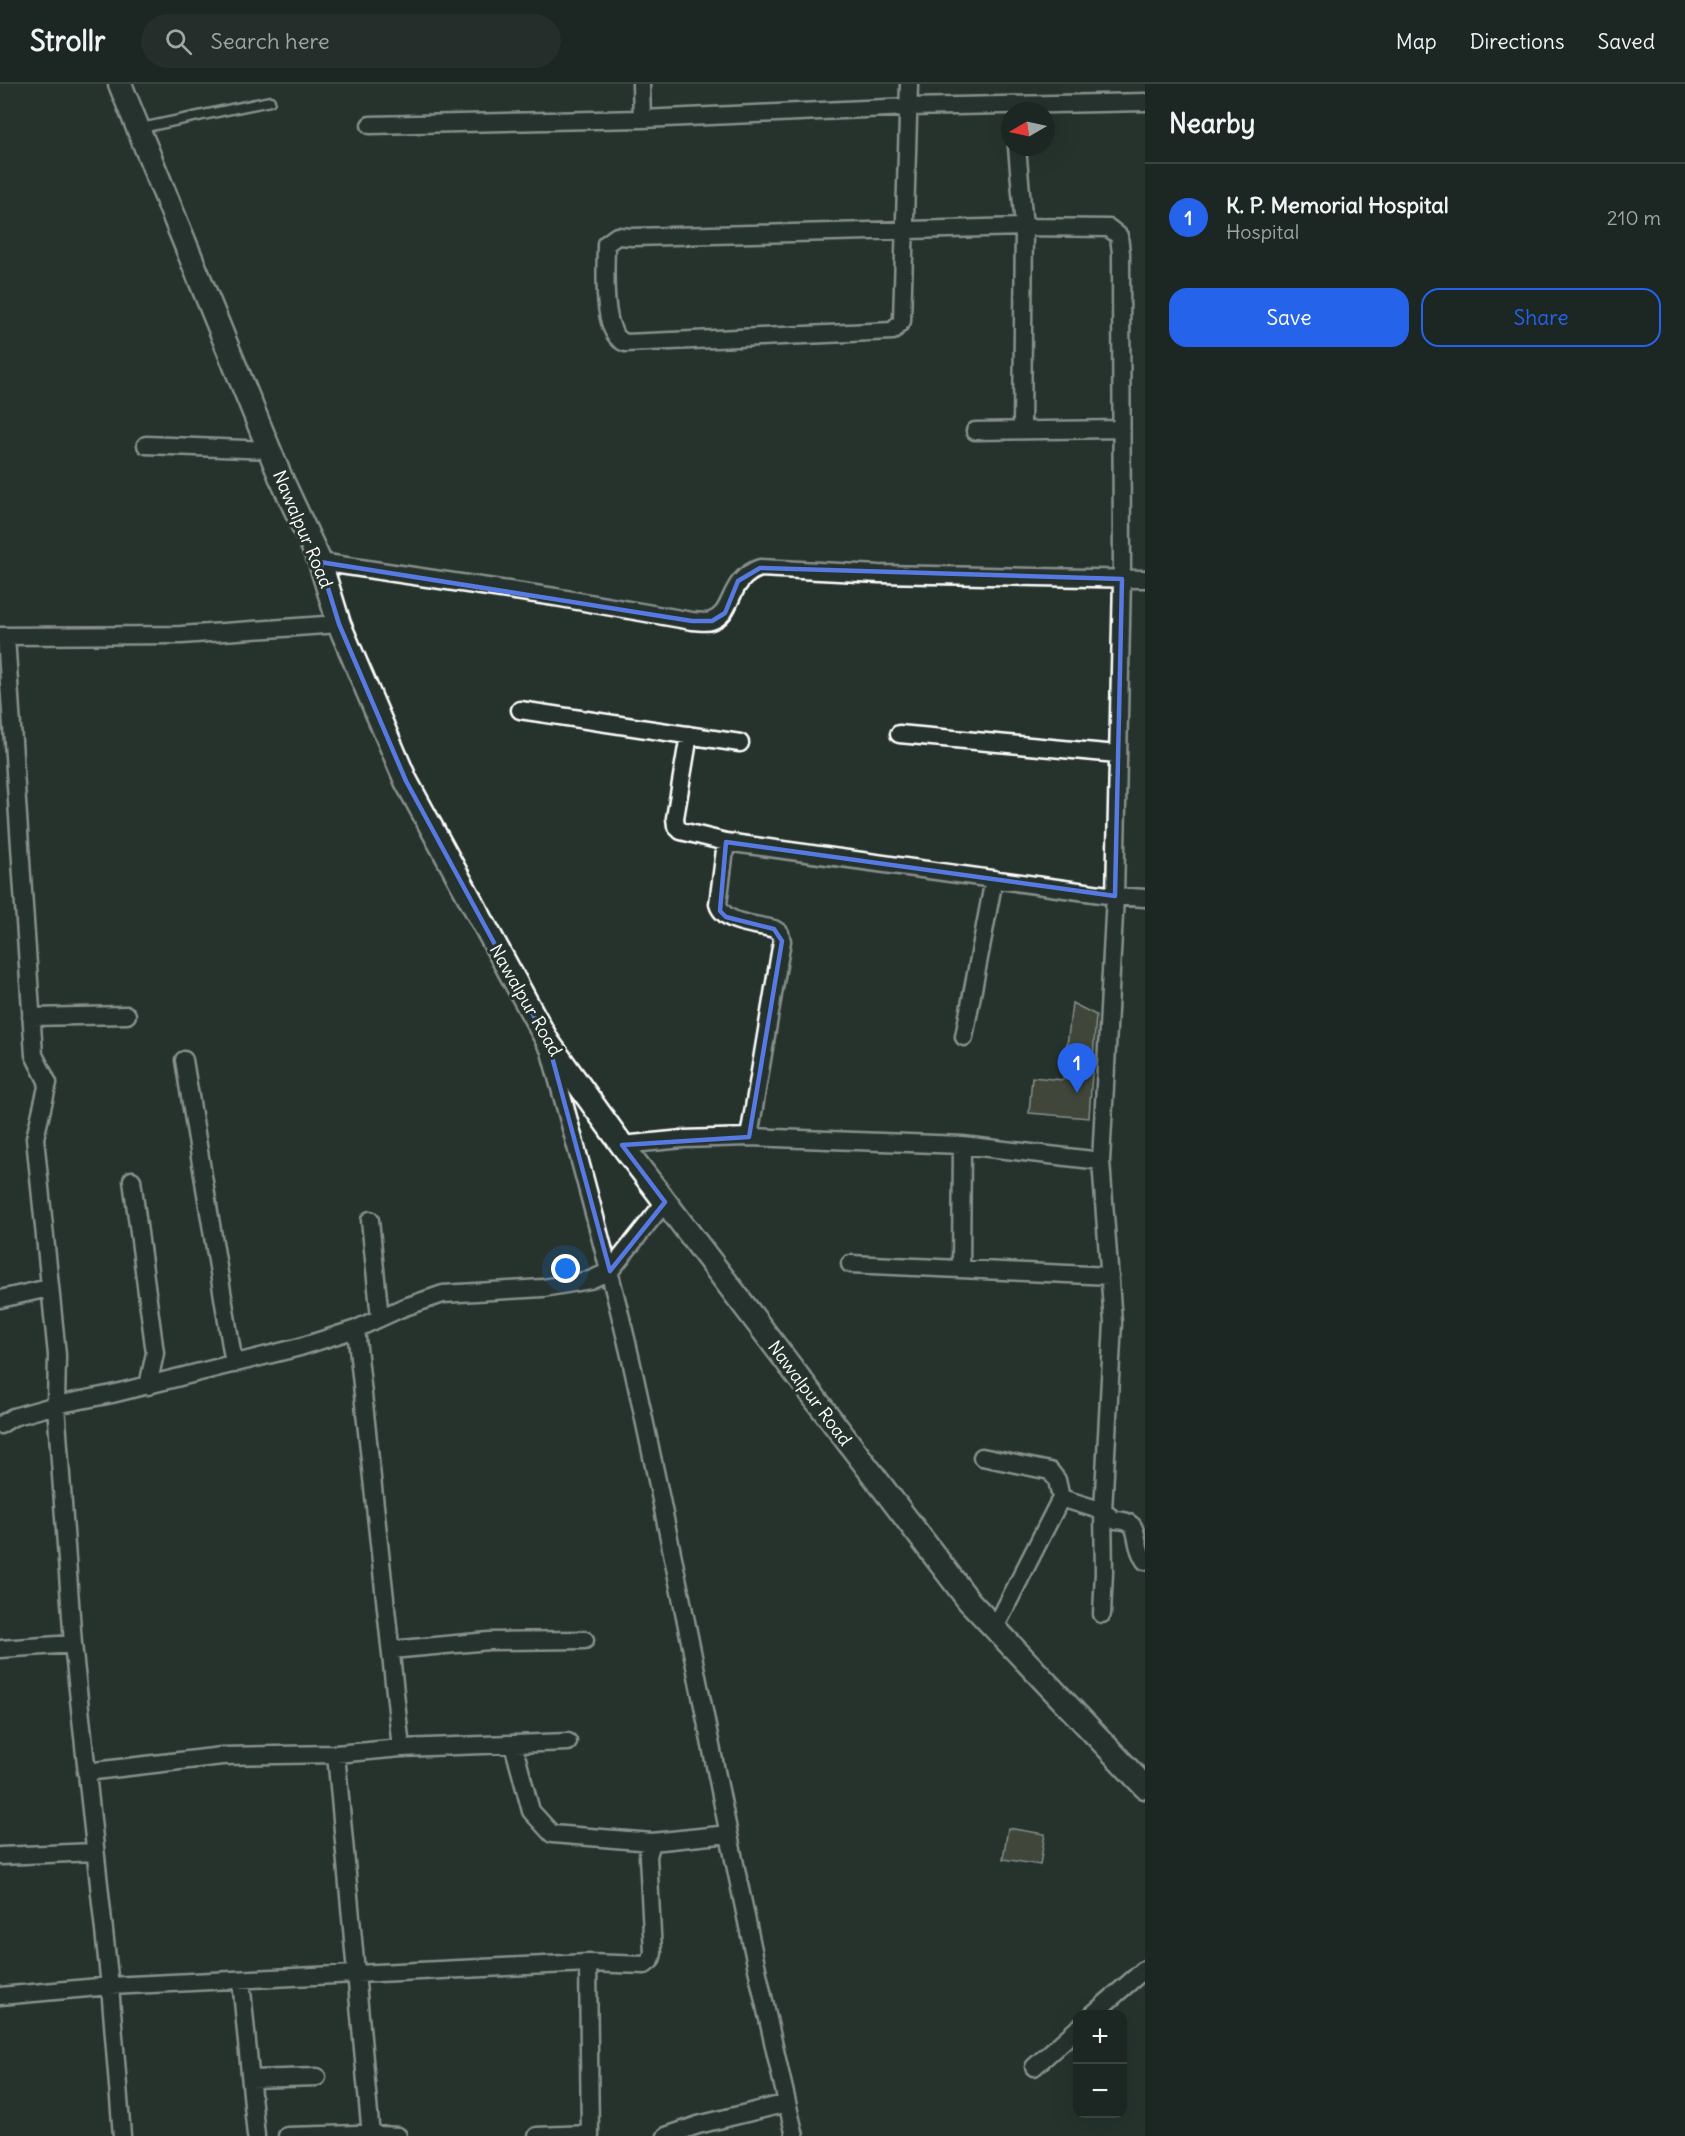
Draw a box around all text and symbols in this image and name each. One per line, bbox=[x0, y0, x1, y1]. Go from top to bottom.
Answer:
search box bbox=[141, 14, 561, 68]
text: Strollr bbox=[30, 23, 105, 59]
icon: search bbox=[162, 25, 195, 58]
text: Search here bbox=[210, 27, 330, 55]
text: Map bbox=[1396, 28, 1437, 55]
text: Directions bbox=[1470, 28, 1564, 55]
text: Saved bbox=[1597, 28, 1655, 55]
north arrow bbox=[1001, 102, 1055, 156]
text: Nearby bbox=[1169, 107, 1255, 140]
text: K. P. Memorial Hospital bbox=[1226, 191, 1449, 219]
text: 1 bbox=[1185, 205, 1192, 230]
text: 210 m bbox=[1607, 205, 1661, 230]
text: Hospital bbox=[1226, 219, 1299, 244]
button: Save bbox=[1169, 288, 1409, 347]
button: Share bbox=[1421, 288, 1661, 347]
street label: Nawalpur Road bbox=[268, 467, 338, 592]
street label: Nawalpur Road bbox=[485, 940, 568, 1061]
pin: 1 bbox=[1058, 1044, 1096, 1093]
your location bbox=[551, 1254, 580, 1283]
street label: Nawalpur Road bbox=[763, 1336, 857, 1450]
map controls bbox=[1073, 2010, 1127, 2118]
button: + bbox=[1073, 2010, 1127, 2064]
button: − bbox=[1073, 2064, 1127, 2118]

